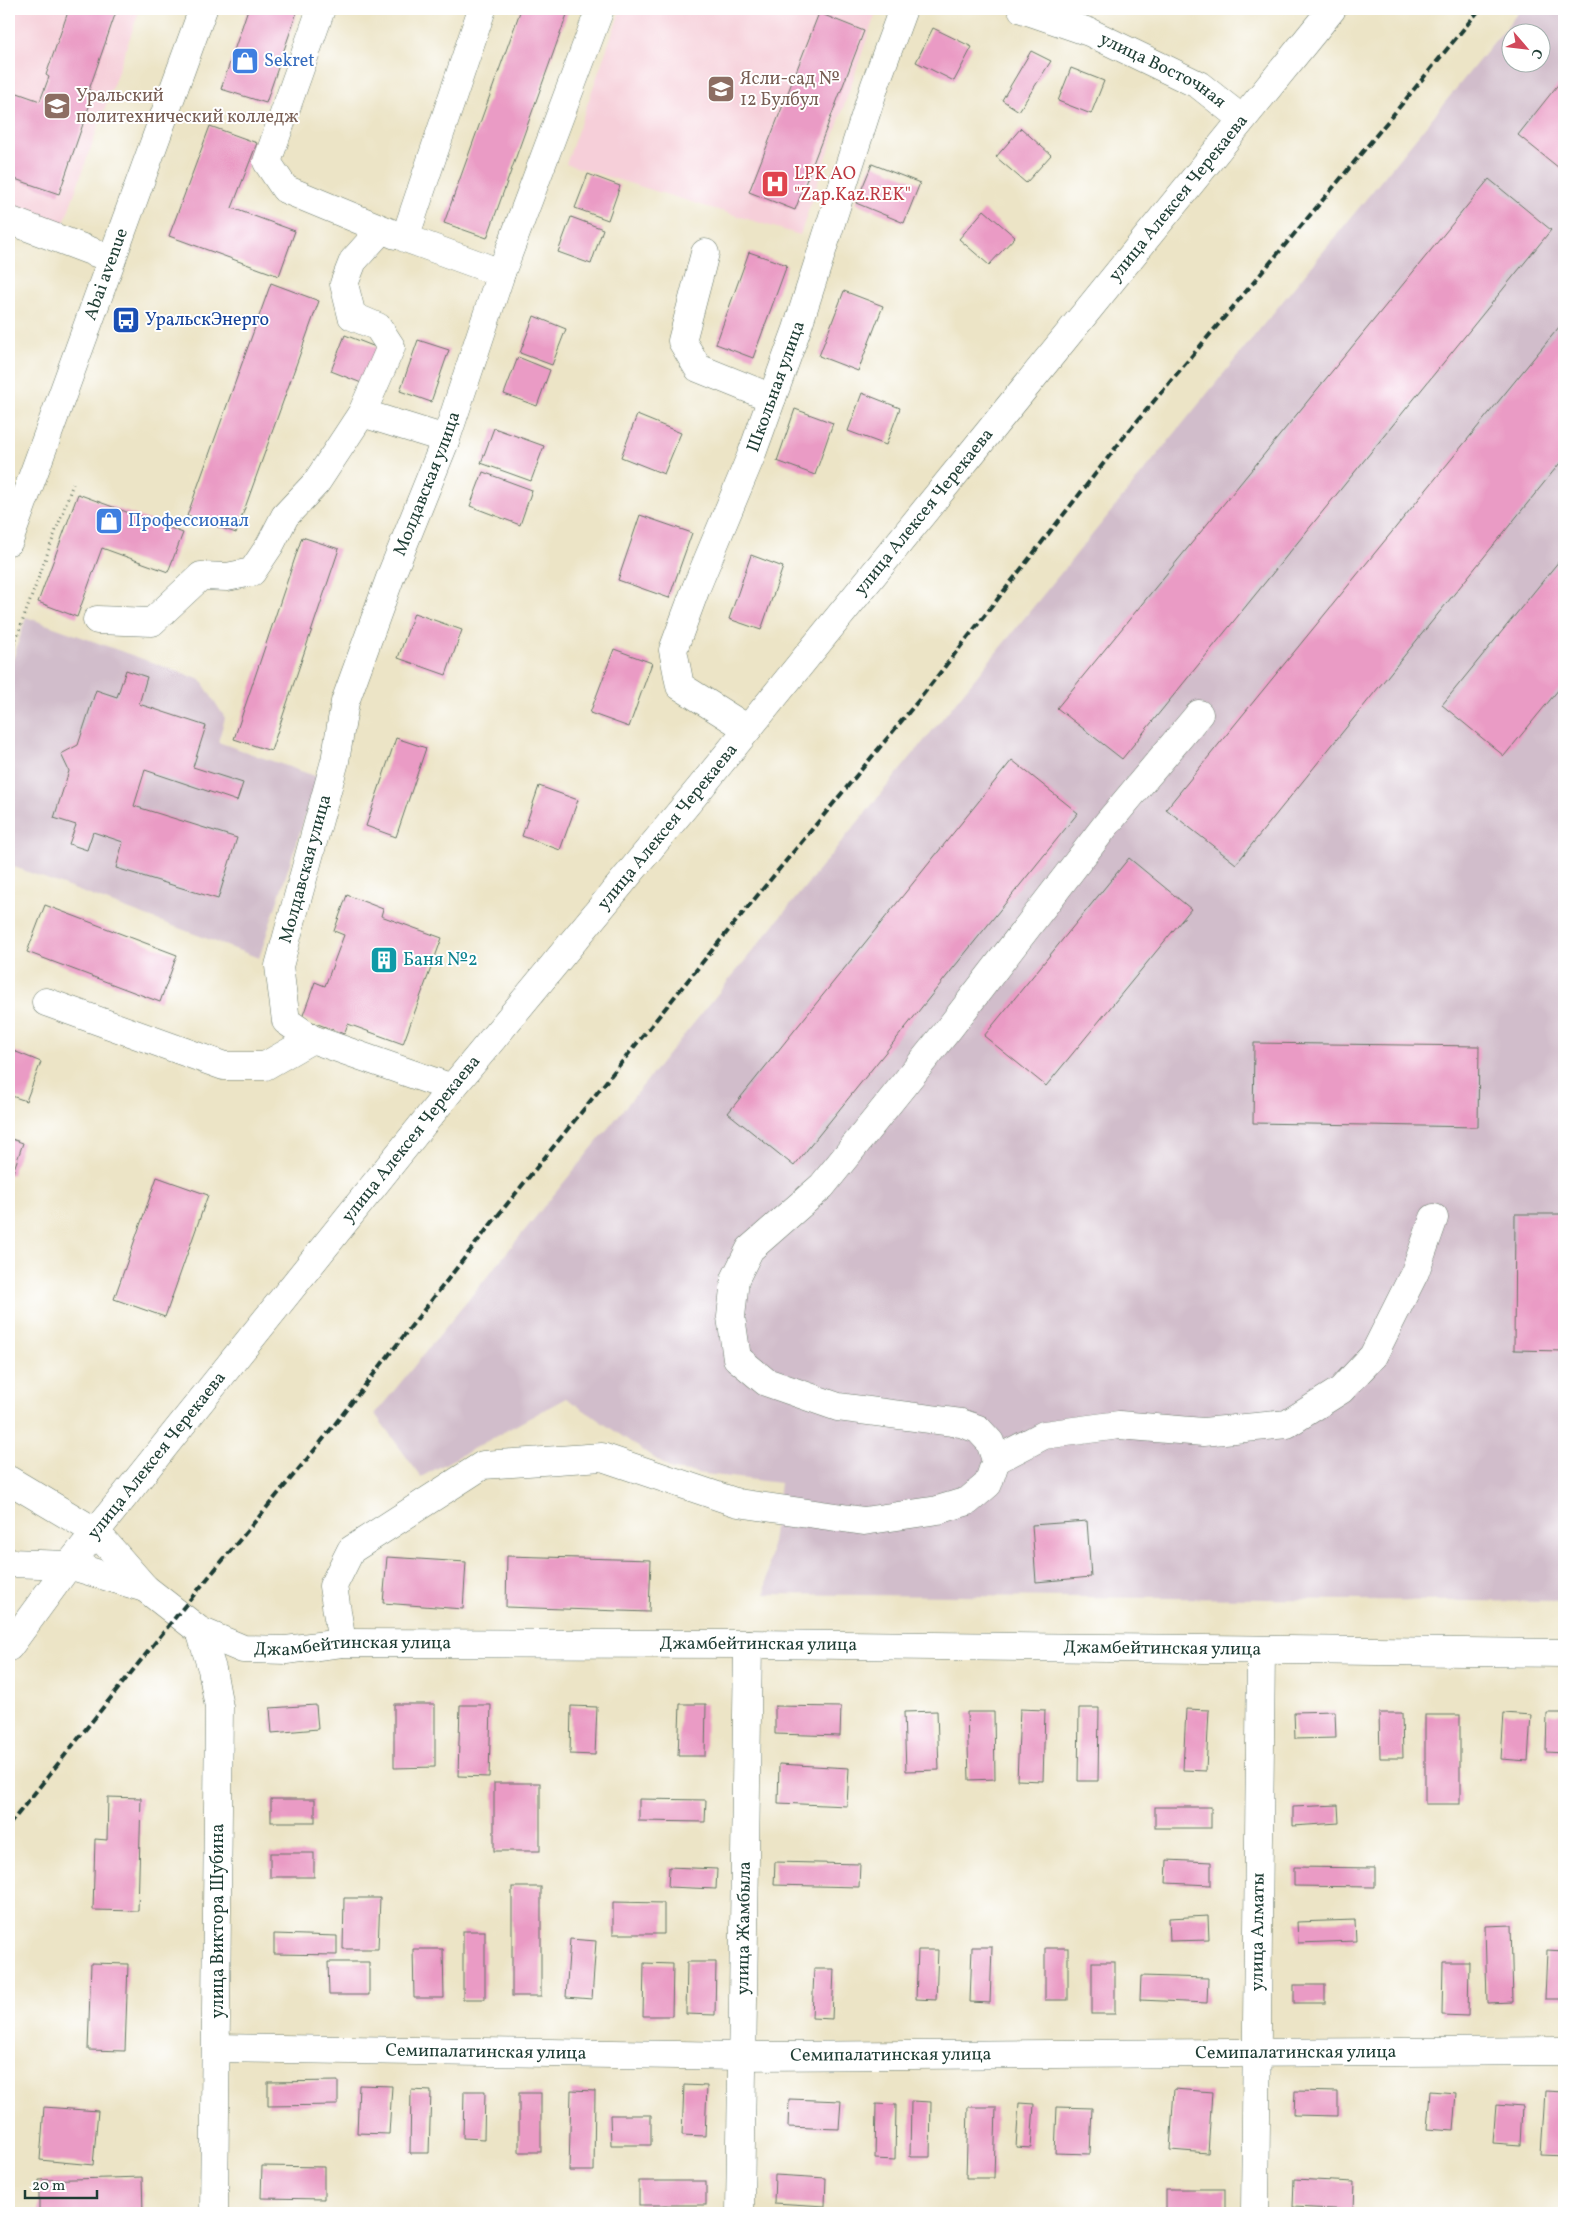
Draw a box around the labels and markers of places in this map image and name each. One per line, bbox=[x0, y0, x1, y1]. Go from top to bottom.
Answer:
shop icon: Sekret bbox=[230, 46, 260, 76]
place label: Sekret bbox=[264, 49, 315, 74]
place label: Ясли-сад № 12 Булбул bbox=[740, 67, 840, 113]
school or university icon: Ясли-сад № 12 Булбул bbox=[706, 74, 736, 104]
place label: Уральский политехнический колледж bbox=[76, 84, 299, 130]
school or university icon: Уральский политехнический колледж bbox=[42, 91, 72, 121]
place label: LPK AO "Zap.Kaz.REK" bbox=[794, 162, 911, 208]
hospital icon: LPK AO "Zap.Kaz.REK" bbox=[760, 169, 790, 199]
bus stop icon: УральскЭнерго bbox=[111, 305, 141, 335]
place label: УральскЭнерго bbox=[145, 308, 269, 333]
shop icon: Профессионал bbox=[94, 506, 124, 536]
place label: Профессионал bbox=[128, 509, 249, 534]
building icon: Баня №2 bbox=[369, 945, 399, 975]
place label: Баня №2 bbox=[403, 948, 478, 973]

